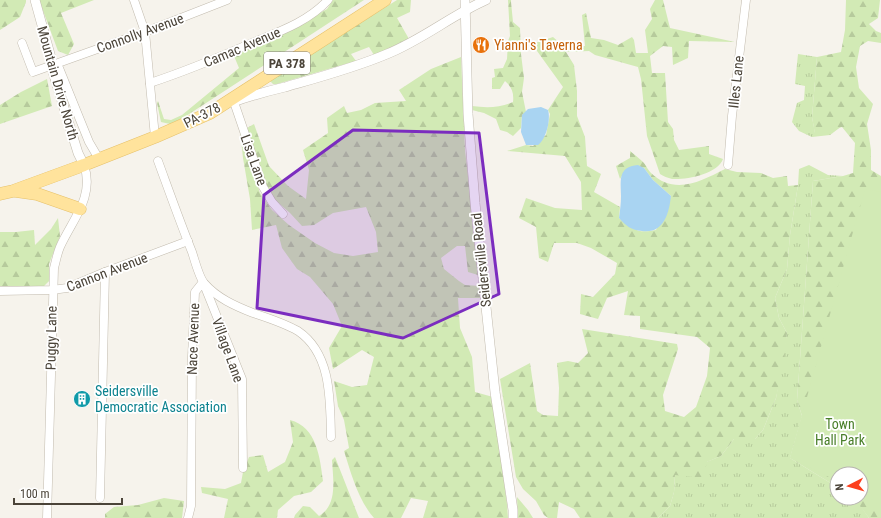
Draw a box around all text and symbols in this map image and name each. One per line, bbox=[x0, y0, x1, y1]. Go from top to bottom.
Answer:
street label: Connolly Avenue bbox=[94, 10, 186, 56]
street label: Camac Avenue bbox=[201, 23, 283, 70]
street label: Mountain Drive North bbox=[34, 24, 82, 142]
restaurant icon: Yianni's Taverna bbox=[471, 35, 491, 55]
place label: Yianni's Taverna bbox=[494, 37, 583, 53]
road number: PA 378 bbox=[264, 52, 310, 74]
street label: Illes Lane bbox=[725, 54, 747, 109]
street label: PA-378 bbox=[181, 99, 223, 131]
street label: Lisa Lane bbox=[237, 132, 271, 188]
street label: Seidersville Road bbox=[468, 212, 494, 308]
street label: Cannon Avenue bbox=[64, 249, 150, 295]
street label: Nace Avenue bbox=[184, 302, 202, 375]
street label: Puggy Lane bbox=[42, 305, 60, 370]
street label: Village Lane bbox=[209, 316, 247, 385]
place label: Seidersville Democratic Association bbox=[95, 383, 227, 415]
building icon: Seidersville Democratic Association bbox=[72, 389, 92, 409]
park label: Town Hall Park bbox=[815, 416, 866, 448]
north arrow bbox=[829, 466, 869, 506]
scale bar bbox=[14, 480, 122, 506]
text: N bbox=[833, 483, 846, 491]
text: 100 m bbox=[20, 487, 50, 501]

